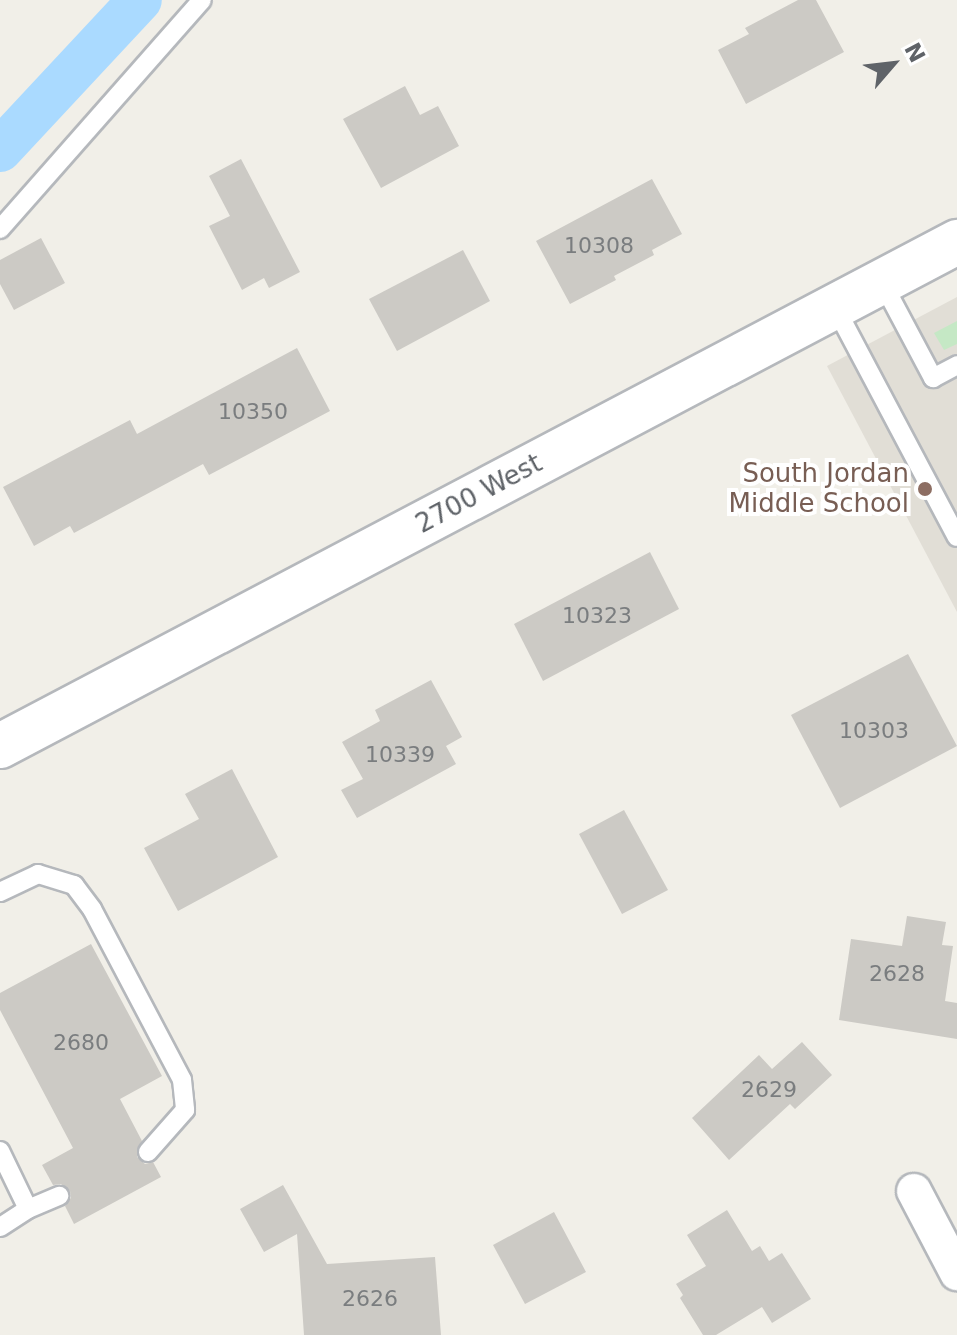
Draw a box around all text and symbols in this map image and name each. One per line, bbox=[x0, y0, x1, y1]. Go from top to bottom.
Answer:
north arrow bbox=[853, 24, 933, 104]
text: N bbox=[899, 38, 930, 66]
house number: 10308 bbox=[564, 233, 634, 259]
house number: 10350 bbox=[218, 399, 288, 425]
street label: 2700 West bbox=[411, 448, 547, 540]
place label: South Jordan Middle School bbox=[729, 458, 909, 520]
marker: South Jordan Middle School bbox=[916, 480, 934, 498]
house number: 10323 bbox=[562, 603, 632, 629]
house number: 10303 bbox=[839, 718, 909, 744]
house number: 10339 bbox=[365, 742, 435, 768]
house number: 2628 bbox=[869, 961, 925, 987]
house number: 2680 bbox=[53, 1030, 109, 1056]
house number: 2629 bbox=[741, 1077, 797, 1103]
house number: 2626 bbox=[342, 1286, 398, 1312]

